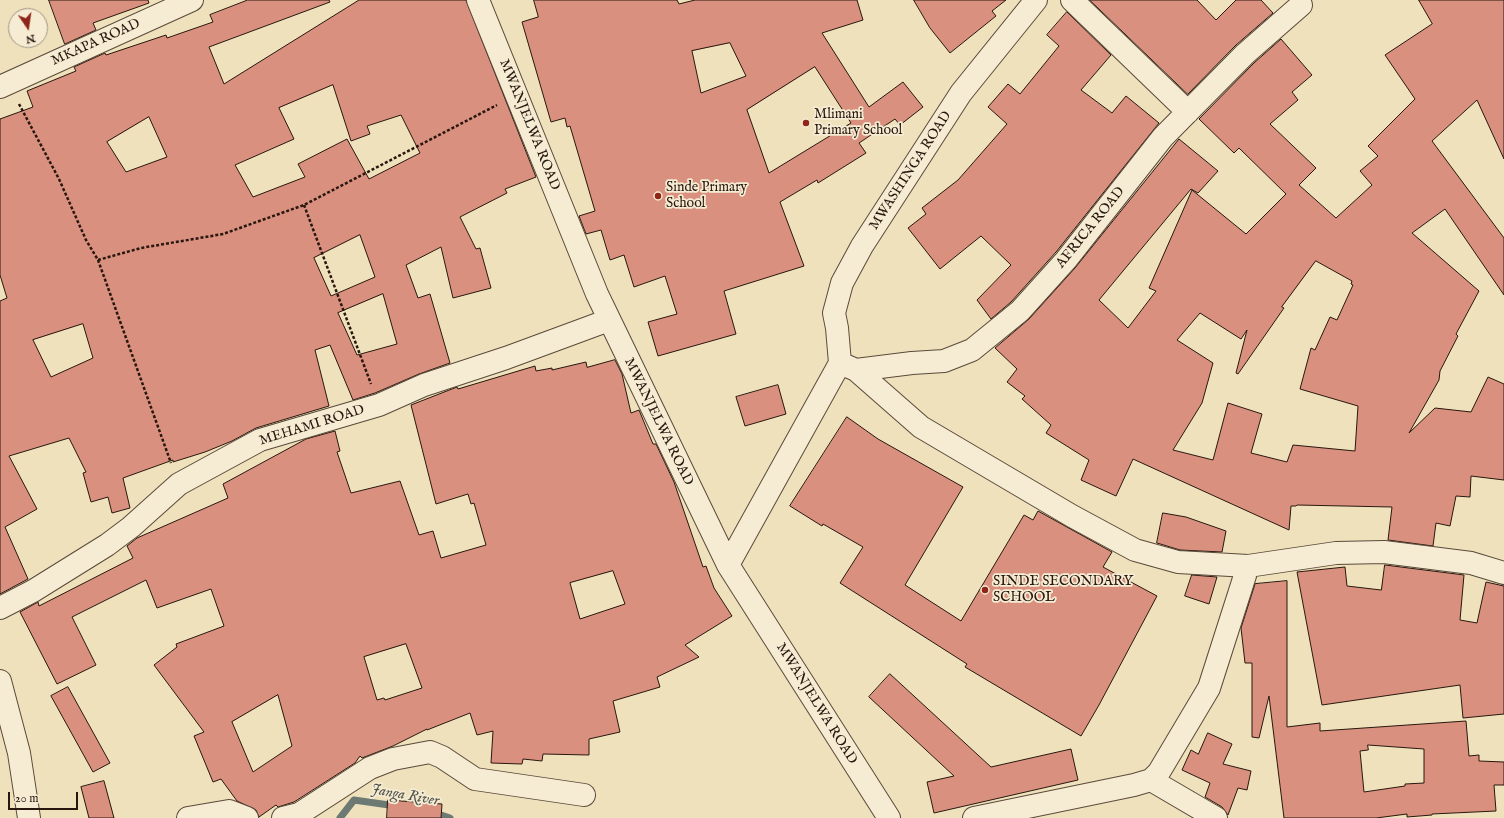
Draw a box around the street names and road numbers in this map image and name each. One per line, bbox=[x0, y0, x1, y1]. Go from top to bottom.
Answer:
street label: MKAPA ROAD bbox=[49, 16, 143, 70]
street label: MWANJELWA ROAD bbox=[495, 57, 563, 193]
street label: MWASHINGA ROAD bbox=[866, 108, 956, 234]
street label: AFRICA ROAD bbox=[1053, 184, 1129, 272]
street label: MWANJELWA ROAD bbox=[620, 355, 696, 489]
street label: MEHAMI ROAD bbox=[257, 402, 367, 450]
street label: MWANJELWA ROAD bbox=[772, 640, 860, 768]

